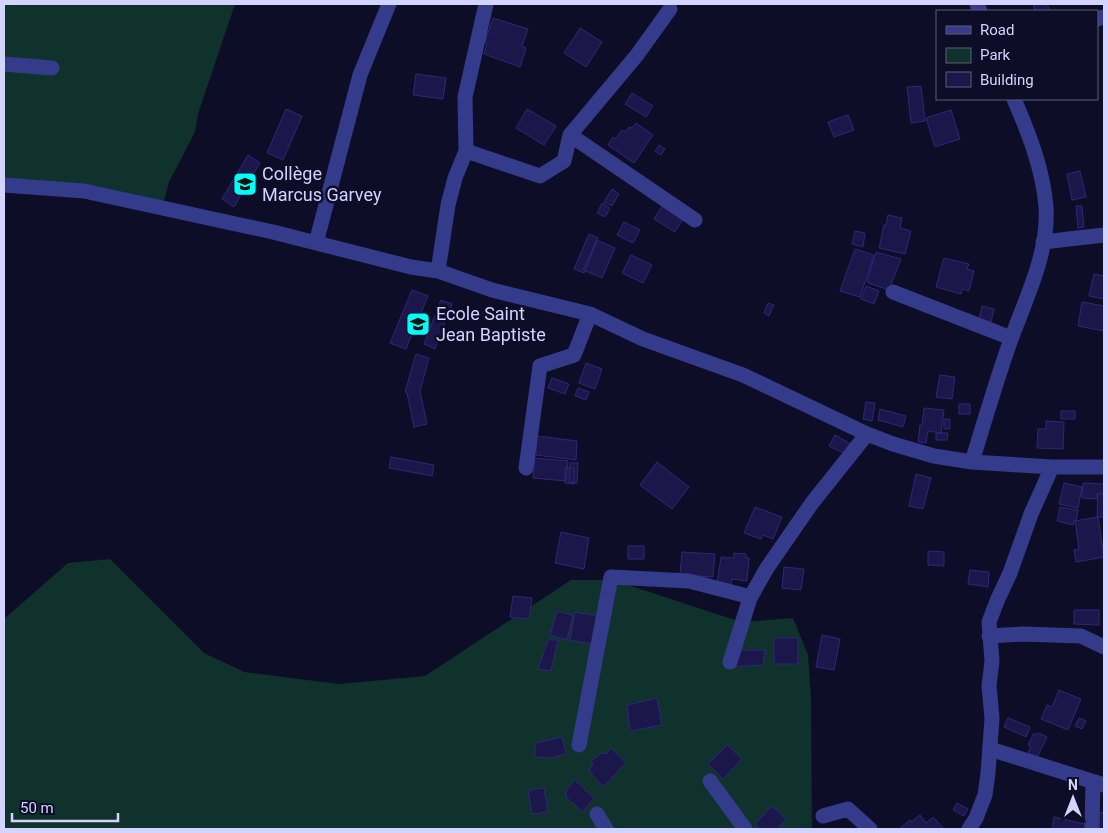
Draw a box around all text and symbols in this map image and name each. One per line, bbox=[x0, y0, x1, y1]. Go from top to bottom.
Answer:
legend bbox=[936, 10, 1098, 100]
text: Road bbox=[980, 21, 1014, 39]
text: Park bbox=[980, 46, 1011, 64]
text: Building bbox=[980, 71, 1034, 89]
place label: Collège Marcus Garvey bbox=[262, 163, 382, 205]
school or university icon: Collège Marcus Garvey bbox=[232, 171, 258, 197]
place label: Ecole Saint Jean Baptiste bbox=[436, 303, 546, 345]
school or university icon: Ecole Saint Jean Baptiste bbox=[405, 311, 431, 337]
north arrow bbox=[1048, 773, 1098, 823]
text: N bbox=[1068, 777, 1078, 793]
scale bar bbox=[12, 790, 119, 822]
text: 50 m bbox=[20, 799, 54, 817]

